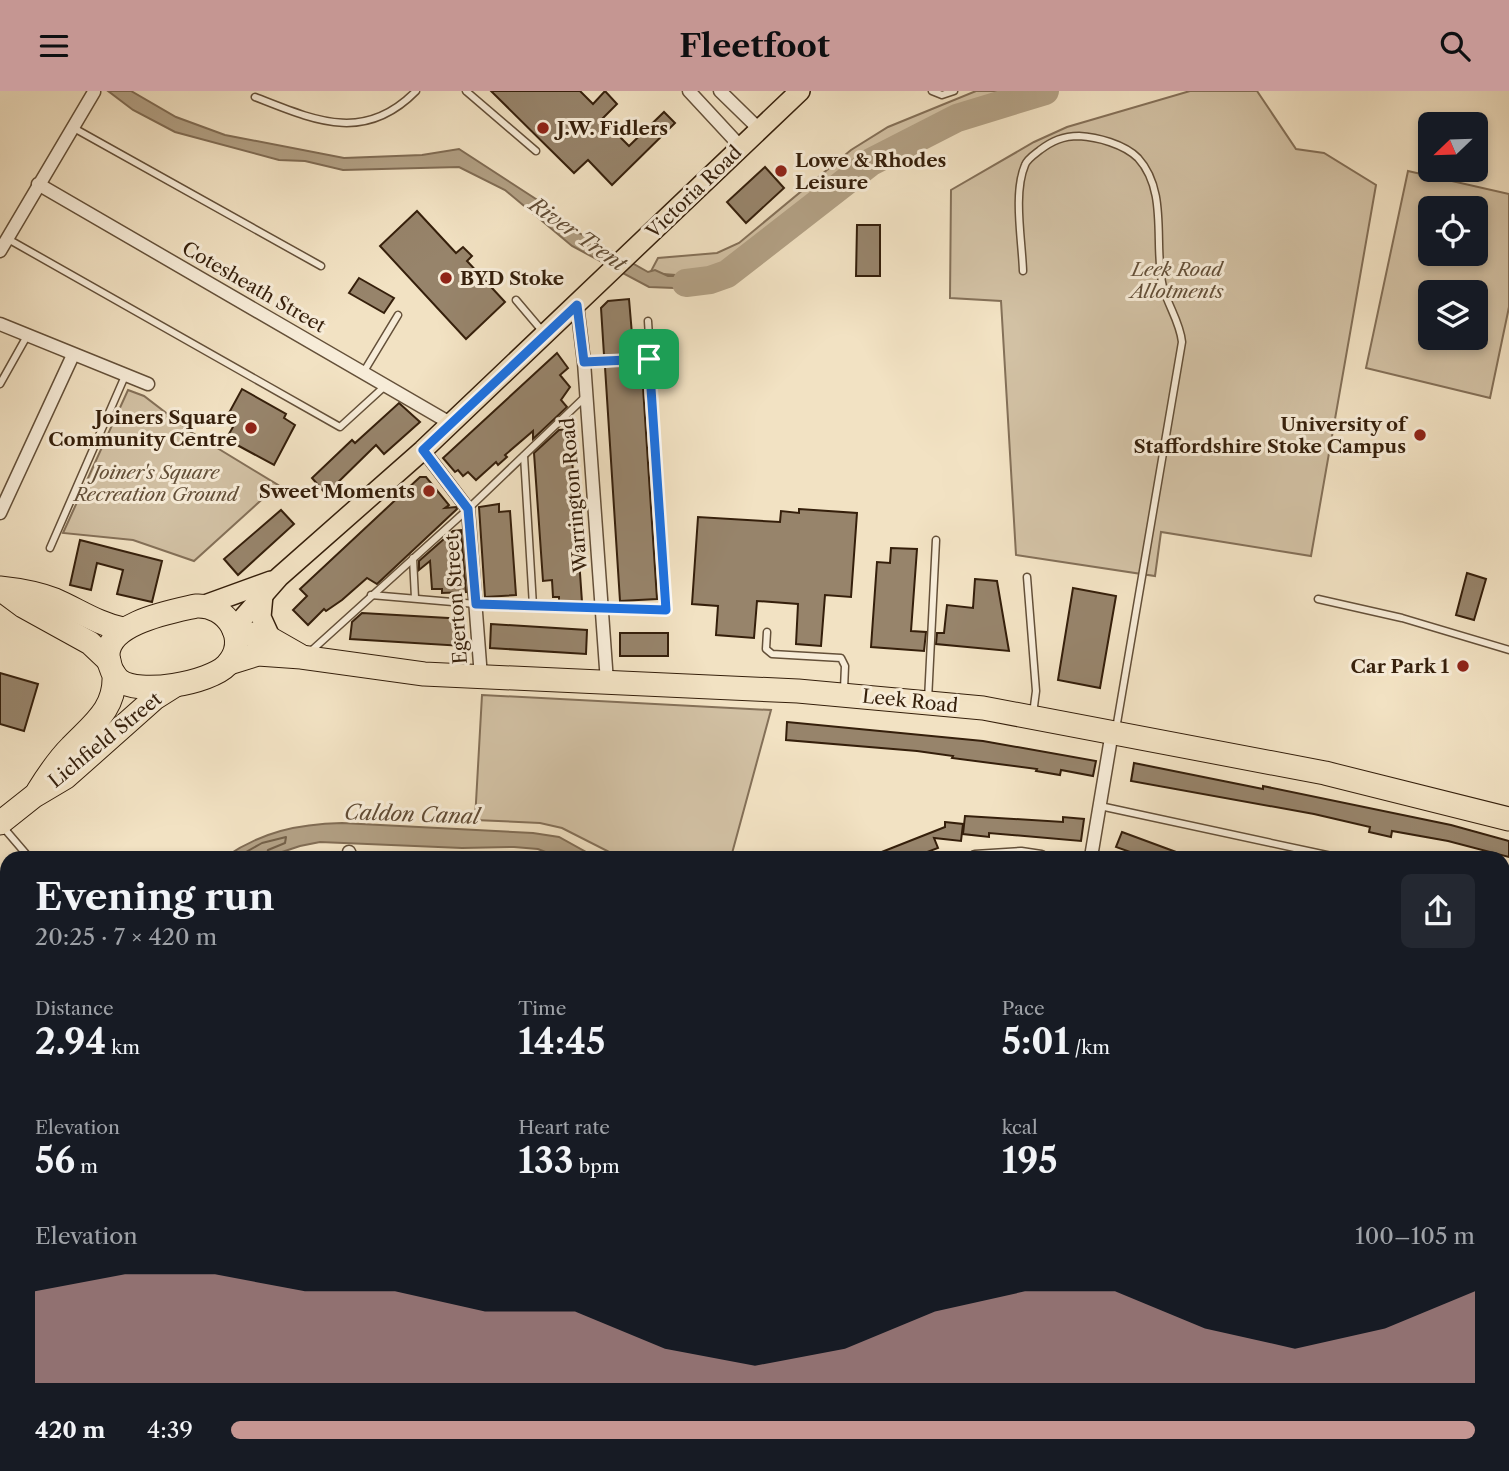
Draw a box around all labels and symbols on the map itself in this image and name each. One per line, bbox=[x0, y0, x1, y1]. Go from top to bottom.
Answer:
north arrow bbox=[1418, 112, 1488, 182]
place label: J.W. Fidlers bbox=[554, 117, 668, 140]
marker: J.W. Fidlers bbox=[535, 120, 551, 136]
street label: Victoria Road bbox=[641, 141, 747, 244]
place label: Lowe & Rhodes Leisure bbox=[795, 149, 947, 194]
marker: Lowe & Rhodes Leisure bbox=[773, 163, 789, 179]
water label: River Trent bbox=[523, 190, 632, 277]
street label: Cotesheath Street bbox=[178, 237, 330, 338]
park label: Leek Road Allotments bbox=[1127, 258, 1224, 303]
place label: BYD Stoke bbox=[460, 267, 564, 290]
marker: BYD Stoke bbox=[438, 270, 454, 286]
pin bbox=[619, 329, 679, 389]
place label: Joiners Square Community Centre bbox=[48, 406, 237, 451]
place label: University of Staffordshire Stoke Campus bbox=[1133, 413, 1409, 458]
street label: Warrington Road bbox=[556, 416, 592, 574]
marker: Joiners Square Community Centre bbox=[243, 420, 259, 436]
marker: University of Staffordshire Stoke Campus bbox=[1412, 427, 1428, 443]
park label: Joiner's Square Recreation Ground bbox=[72, 461, 240, 506]
place label: Sweet Moments bbox=[259, 480, 415, 503]
marker: Sweet Moments bbox=[421, 483, 437, 499]
street label: Egerton Street bbox=[440, 533, 472, 665]
place label: Car Park 1 bbox=[1350, 655, 1449, 678]
marker: Car Park 1 bbox=[1455, 658, 1471, 674]
street label: Leek Road bbox=[861, 685, 960, 718]
street label: Lichfield Street bbox=[44, 687, 166, 793]
water label: Caldon Canal bbox=[344, 799, 483, 829]

